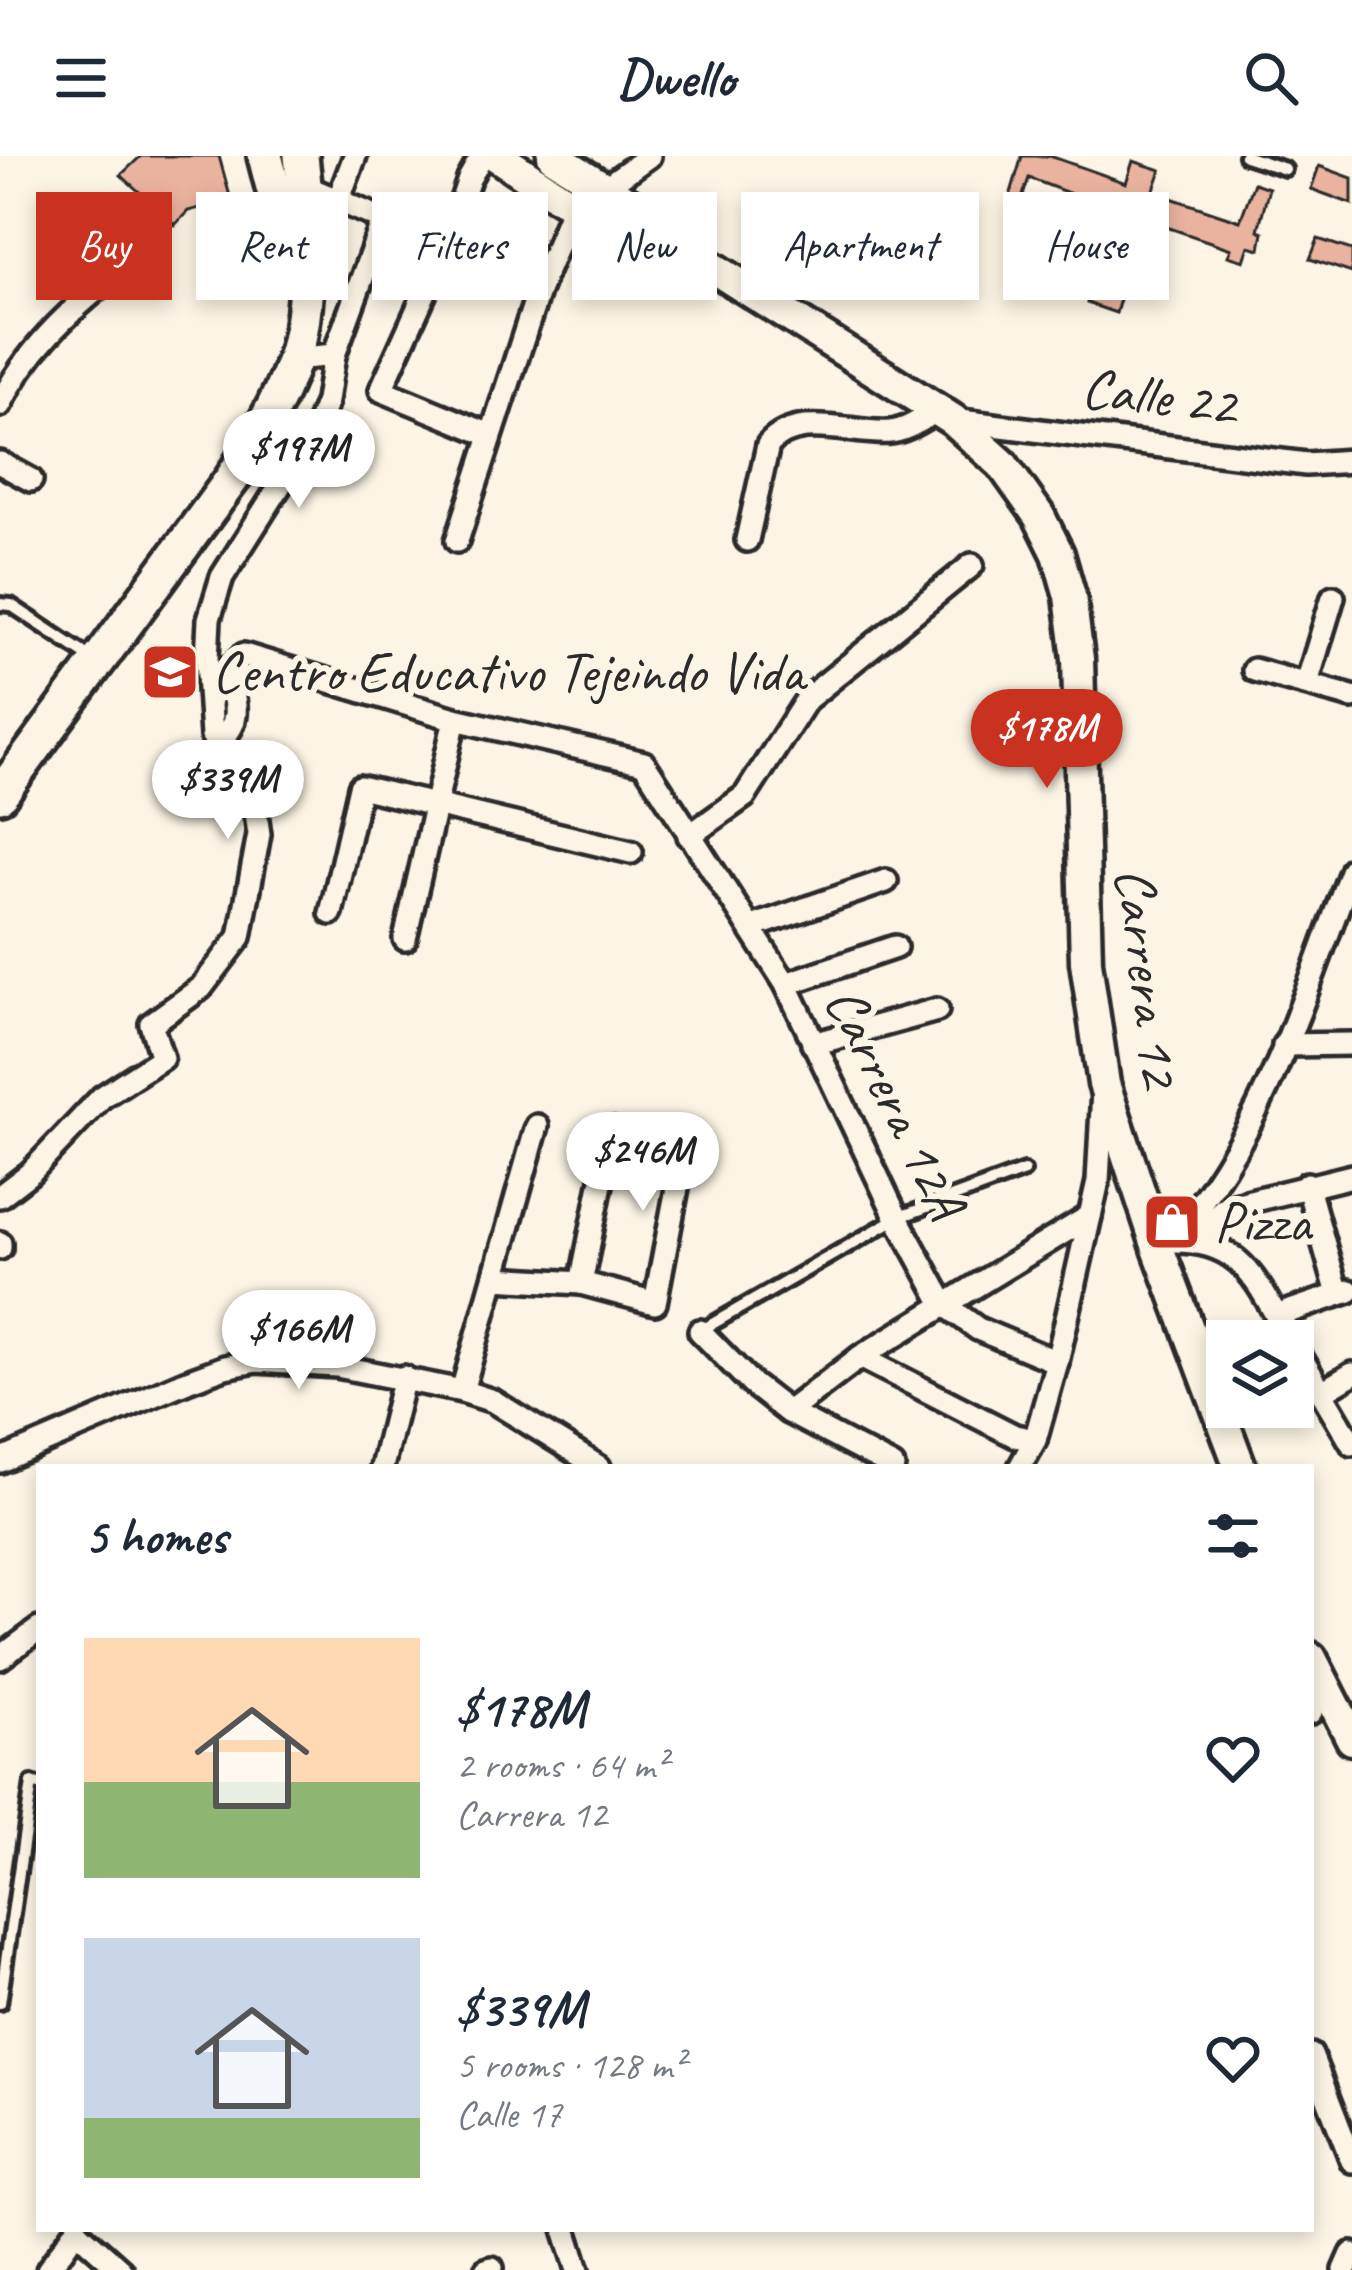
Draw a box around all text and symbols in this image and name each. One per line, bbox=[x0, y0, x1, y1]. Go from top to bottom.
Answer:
text: Dwello bbox=[617, 44, 735, 112]
icon: menu bbox=[48, 45, 114, 111]
icon: search bbox=[1238, 45, 1304, 111]
chip: Buy bbox=[36, 192, 172, 300]
chip: Rent bbox=[196, 192, 348, 300]
chip: Filters bbox=[372, 192, 548, 300]
chip: New bbox=[572, 192, 717, 300]
chip: Apartment bbox=[741, 192, 979, 300]
chip: House bbox=[1003, 192, 1169, 300]
street label: Calle 22 bbox=[1078, 351, 1244, 442]
pin: $197M bbox=[215, 409, 383, 511]
text: $197M bbox=[250, 423, 348, 472]
place label: Centro Educativo Tejeindo Vida bbox=[212, 636, 809, 708]
school or university icon: Centro Educativo Tejeindo Vida bbox=[139, 641, 201, 703]
pin: $178M bbox=[963, 689, 1131, 791]
text: $178M bbox=[998, 703, 1096, 752]
pin: $339M bbox=[144, 740, 312, 842]
text: $339M bbox=[179, 754, 277, 803]
street label: Carrera 12 bbox=[1099, 863, 1198, 1095]
street label: Carrera 12A bbox=[809, 974, 984, 1232]
pin: $246M bbox=[559, 1112, 727, 1214]
text: $246M bbox=[593, 1126, 693, 1175]
place label: Pizza bbox=[1214, 1186, 1314, 1258]
shop icon: Pizza bbox=[1141, 1191, 1203, 1253]
pin: $166M bbox=[215, 1290, 383, 1392]
text: $166M bbox=[249, 1304, 349, 1353]
map controls bbox=[1206, 1320, 1314, 1428]
button: layers bbox=[1206, 1320, 1314, 1428]
icon: filters bbox=[1200, 1503, 1266, 1569]
text: 5 homes bbox=[84, 1504, 227, 1568]
text: $178M bbox=[456, 1677, 585, 1741]
icon: home bbox=[180, 1686, 324, 1830]
icon: heart bbox=[1200, 1725, 1266, 1791]
text: 2 rooms · 64 m² bbox=[456, 1741, 667, 1790]
text: Carrera 12 bbox=[456, 1790, 607, 1839]
text: $339M bbox=[456, 1977, 584, 2041]
icon: home bbox=[180, 1986, 324, 2130]
icon: heart bbox=[1200, 2025, 1266, 2091]
text: 5 rooms · 128 m² bbox=[456, 2041, 684, 2090]
text: Calle 17 bbox=[456, 2090, 562, 2139]

